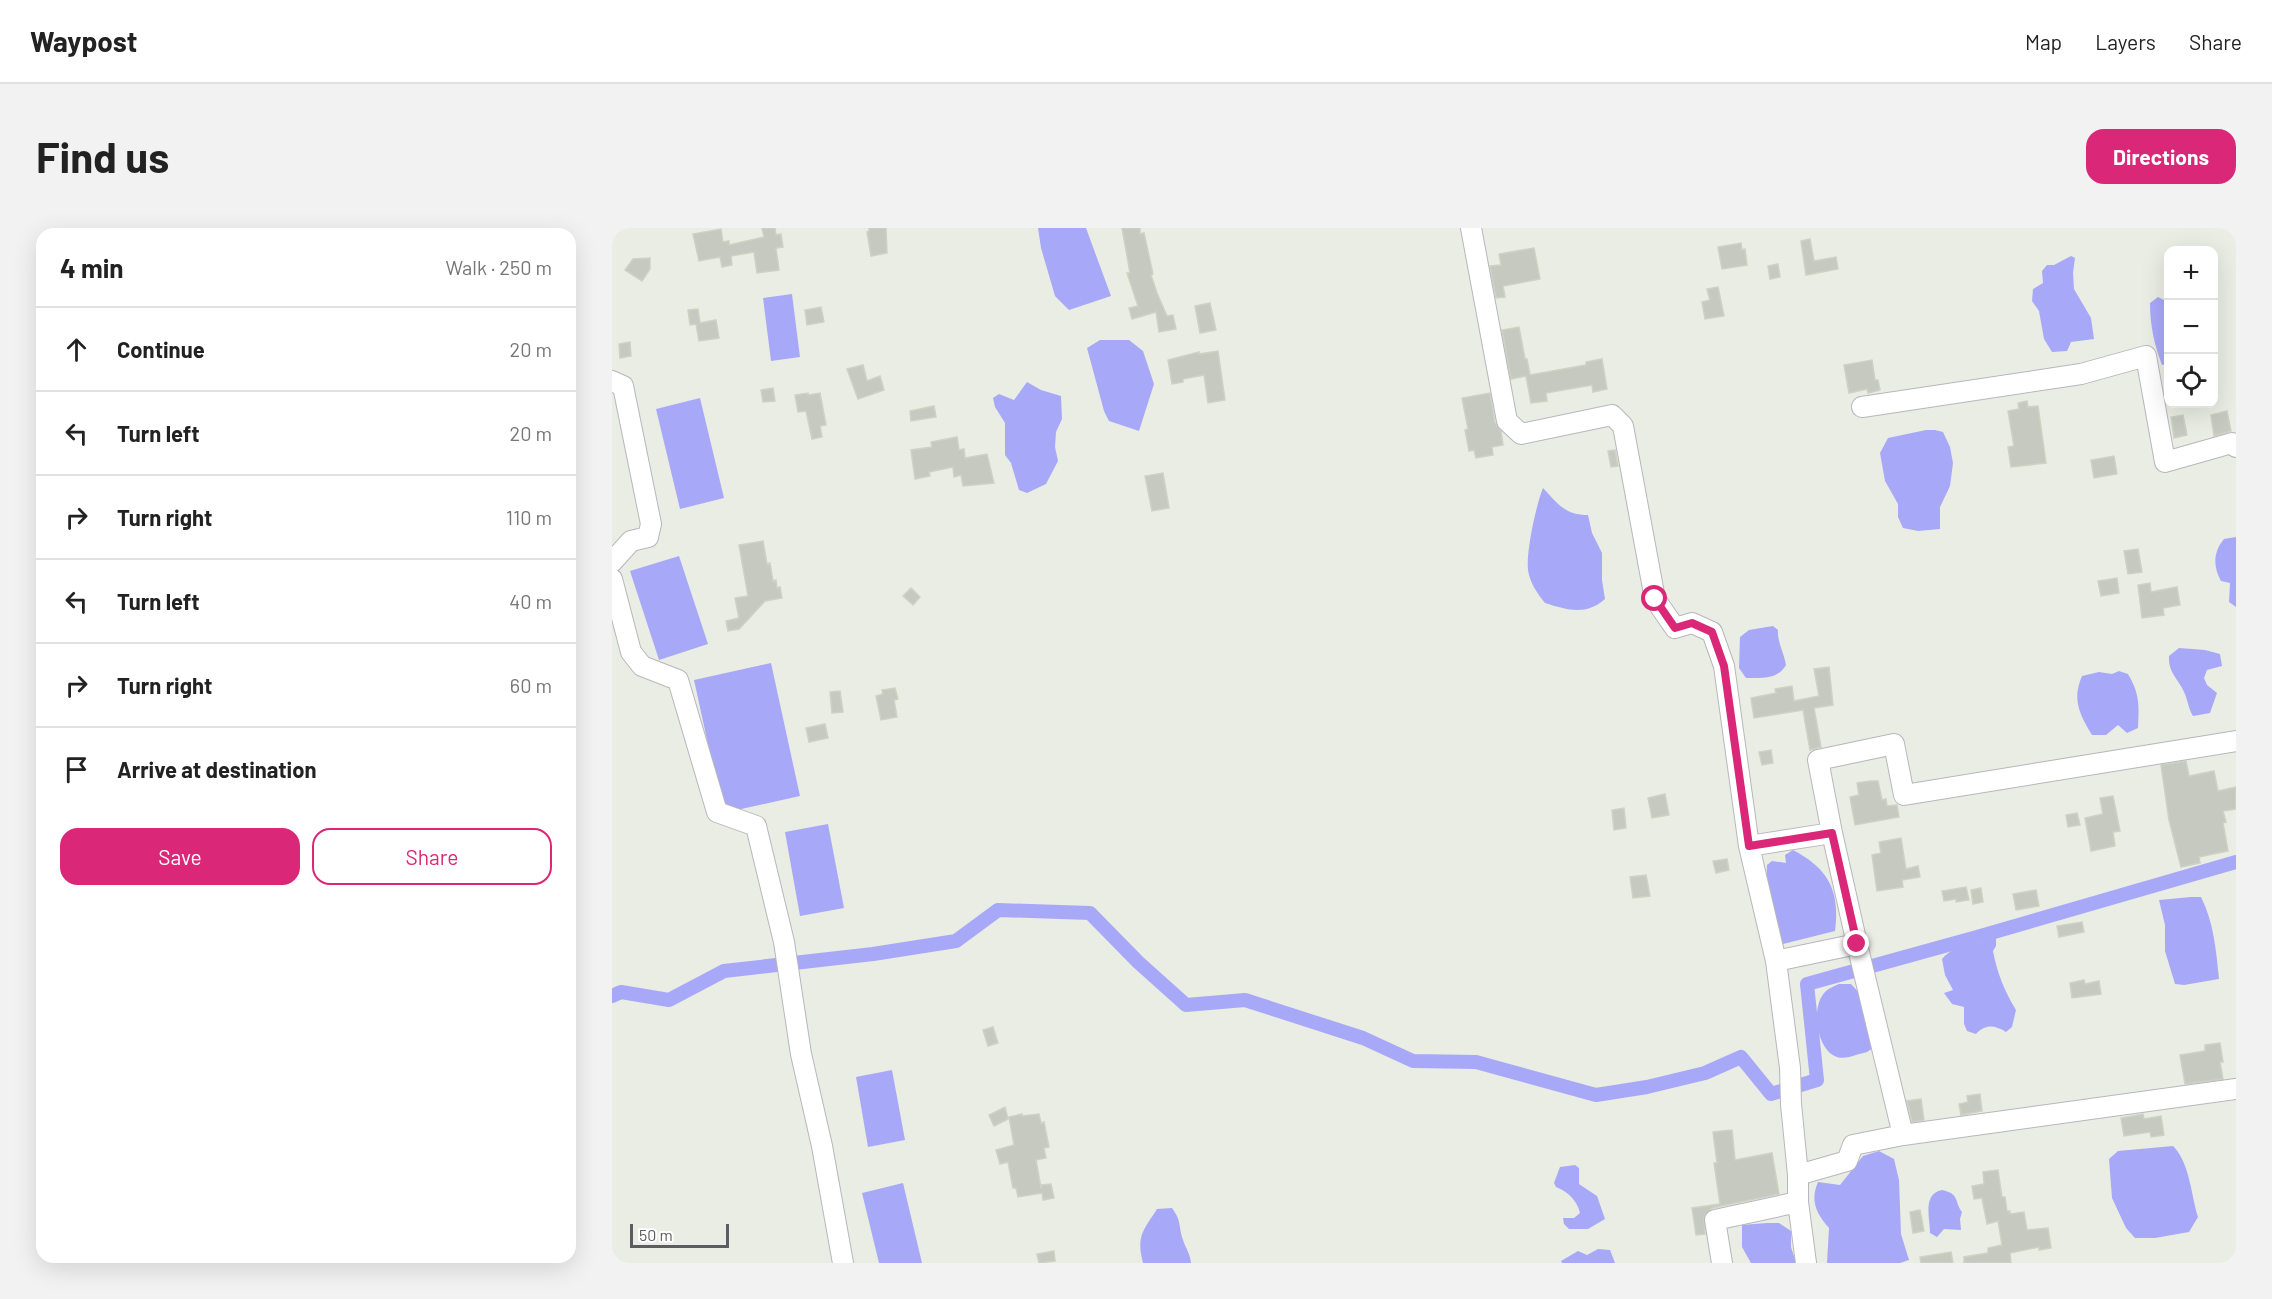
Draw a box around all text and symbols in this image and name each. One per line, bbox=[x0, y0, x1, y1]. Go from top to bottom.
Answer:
text: Waypost bbox=[30, 24, 137, 58]
text: Map bbox=[2025, 29, 2062, 54]
text: Layers bbox=[2095, 29, 2156, 54]
text: Share bbox=[2189, 29, 2242, 54]
button: Directions bbox=[2086, 129, 2236, 184]
text: Find us bbox=[36, 131, 169, 181]
map controls bbox=[2164, 246, 2218, 408]
button: + bbox=[2164, 246, 2218, 300]
text: 4 min bbox=[60, 252, 124, 283]
text: Walk · 250 m bbox=[446, 255, 552, 279]
button: − bbox=[2164, 300, 2218, 354]
icon: ahead bbox=[60, 333, 93, 366]
text: Continue bbox=[117, 336, 205, 362]
text: 20 m bbox=[509, 337, 552, 361]
button: locate bbox=[2164, 354, 2218, 408]
icon: left bbox=[60, 417, 93, 450]
text: Turn left bbox=[117, 420, 200, 446]
text: 20 m bbox=[509, 421, 552, 445]
icon: right bbox=[60, 501, 93, 534]
text: Turn right bbox=[117, 504, 212, 530]
text: 110 m bbox=[506, 505, 552, 529]
icon: left bbox=[60, 585, 93, 618]
route start bbox=[1641, 585, 1667, 611]
text: Turn left bbox=[117, 588, 200, 614]
text: 40 m bbox=[509, 589, 552, 613]
icon: right bbox=[60, 669, 93, 702]
text: Turn right bbox=[117, 672, 212, 698]
text: 60 m bbox=[510, 673, 552, 697]
icon: arrive bbox=[60, 753, 93, 786]
text: Arrive at destination bbox=[117, 756, 316, 782]
button: Save bbox=[60, 828, 300, 885]
button: Share bbox=[312, 828, 552, 885]
route end bbox=[1843, 930, 1869, 956]
scale bar bbox=[630, 1221, 729, 1248]
text: 50 m bbox=[639, 1225, 673, 1244]

